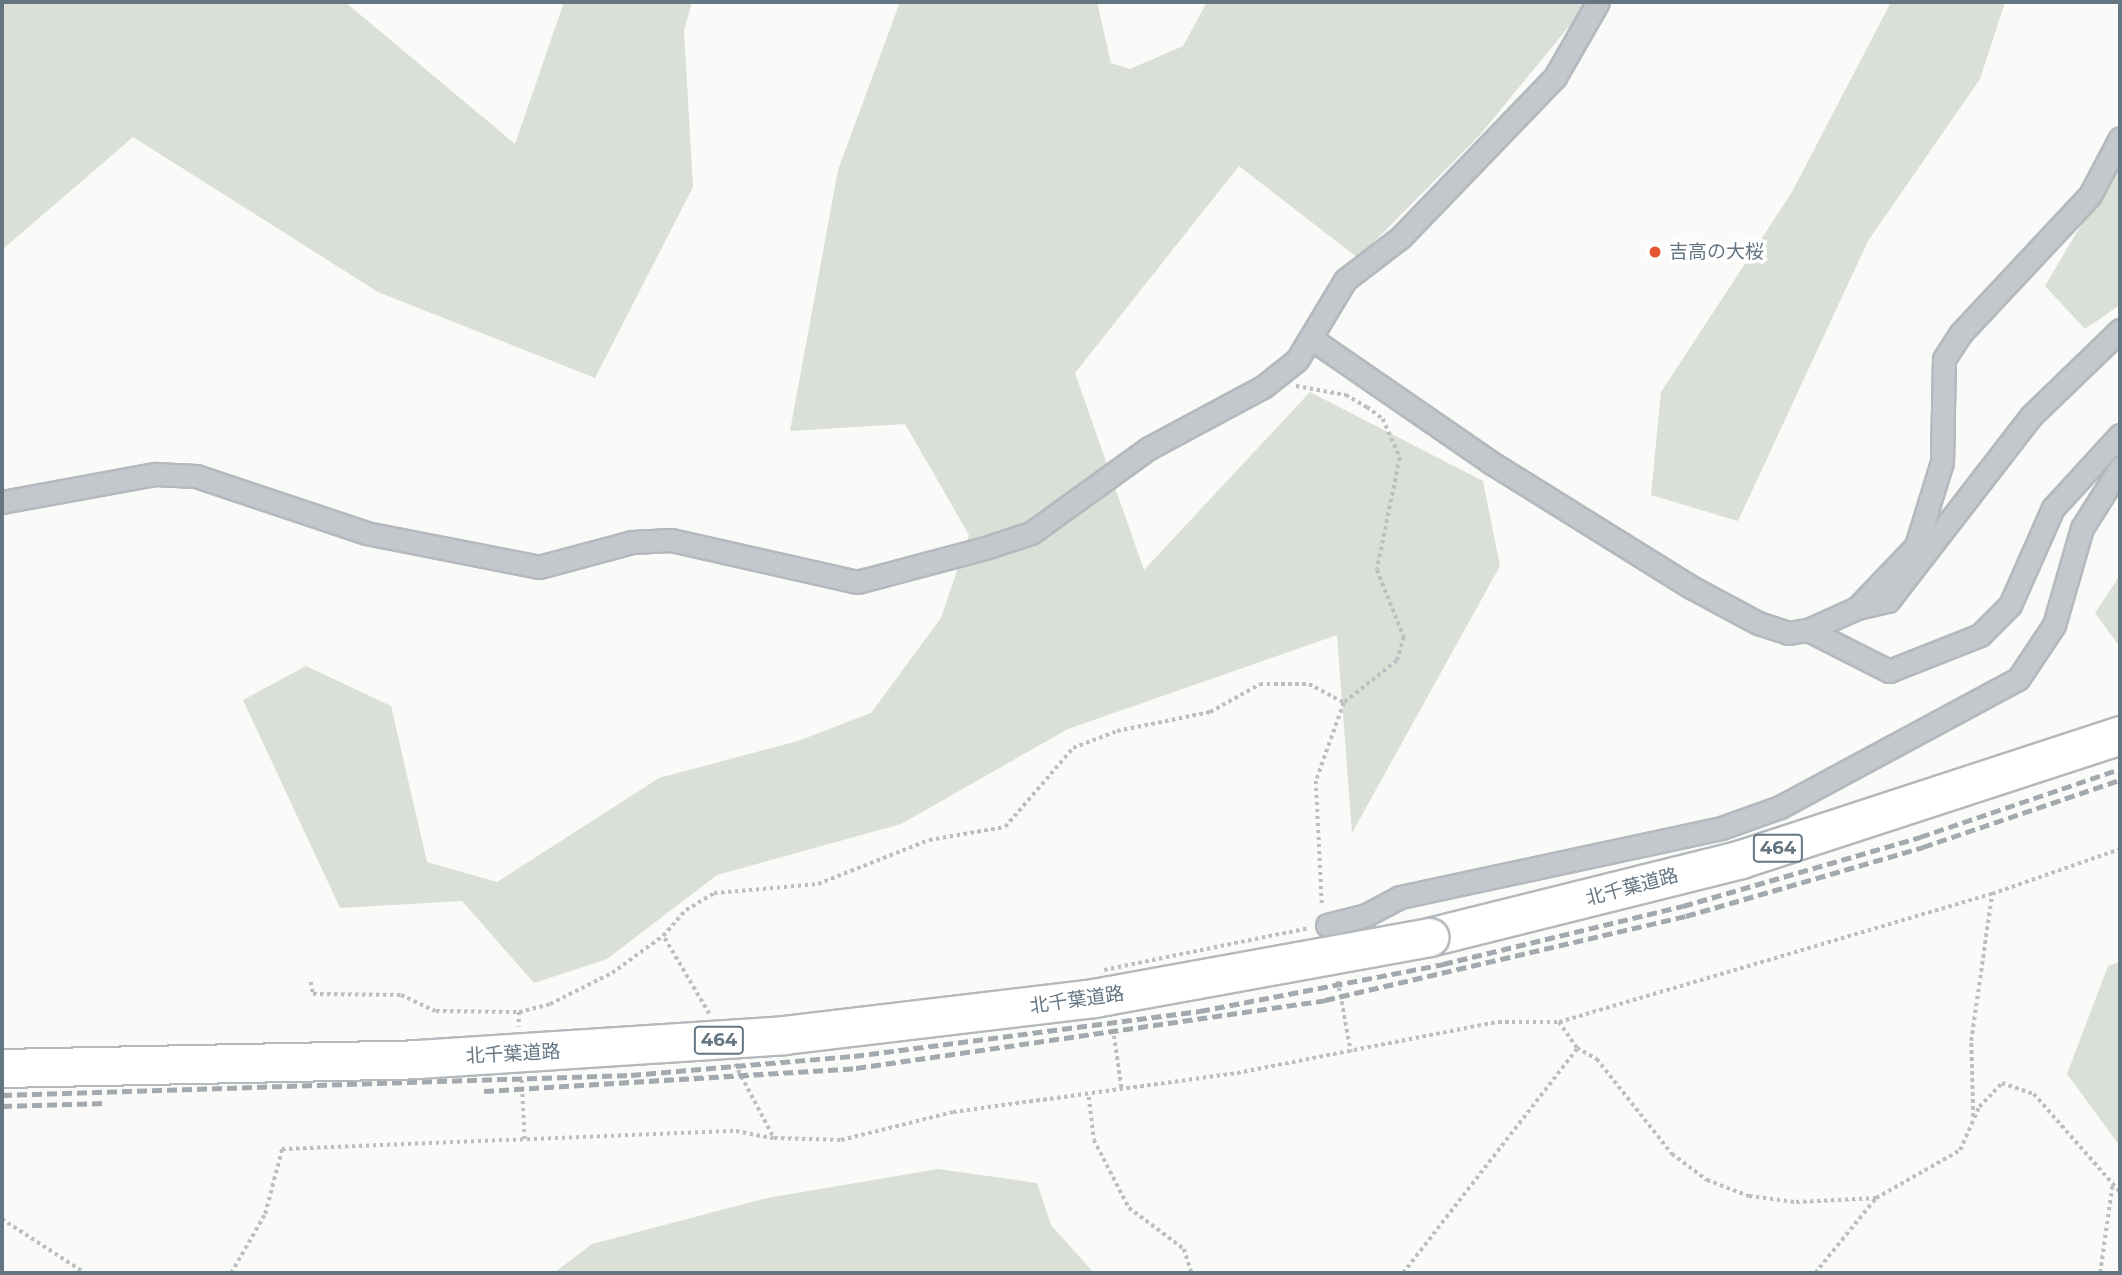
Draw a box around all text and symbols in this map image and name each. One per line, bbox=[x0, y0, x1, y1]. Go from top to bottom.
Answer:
place label: 吉高の大桜 bbox=[1669, 241, 1764, 263]
marker: 吉高の大桜 bbox=[1647, 244, 1663, 260]
road number: 464 bbox=[1752, 834, 1804, 862]
street label: 北千葉道路 bbox=[1583, 864, 1681, 910]
street label: 北千葉道路 bbox=[1028, 982, 1126, 1018]
road number: 464 bbox=[693, 1026, 745, 1055]
street label: 北千葉道路 bbox=[465, 1040, 561, 1068]

